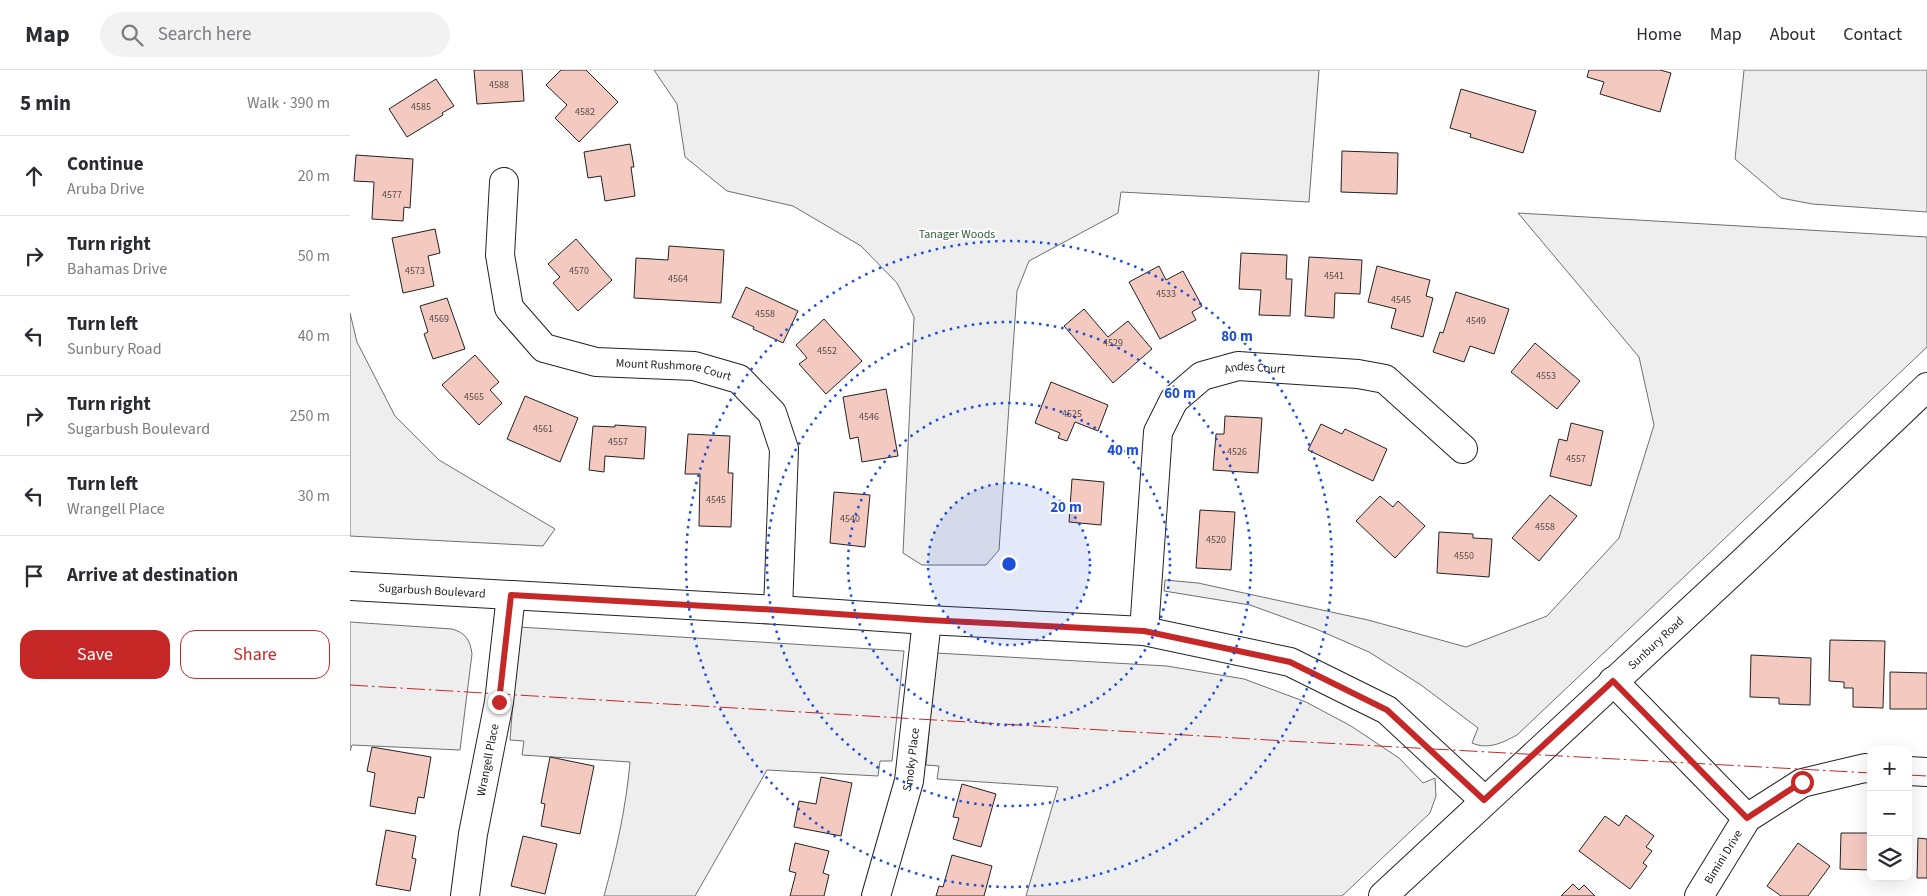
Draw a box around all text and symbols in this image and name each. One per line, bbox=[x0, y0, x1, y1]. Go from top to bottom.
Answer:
search box bbox=[100, 12, 450, 57]
text: Map bbox=[25, 17, 70, 52]
icon: search bbox=[118, 21, 146, 49]
text: Search here bbox=[158, 21, 251, 48]
text: Home bbox=[1636, 22, 1682, 47]
text: Map bbox=[1710, 22, 1742, 47]
text: About bbox=[1770, 22, 1815, 47]
text: Contact bbox=[1843, 22, 1902, 47]
house number: 4588 bbox=[489, 78, 509, 92]
text: 5 min bbox=[20, 88, 71, 118]
text: Walk · 390 m bbox=[247, 92, 330, 114]
house number: 4585 bbox=[411, 100, 431, 114]
house number: 4582 bbox=[575, 105, 595, 119]
text: Continue bbox=[67, 151, 144, 178]
icon: ahead bbox=[20, 162, 48, 190]
text: 20 m bbox=[298, 165, 330, 187]
text: Aruba Drive bbox=[67, 178, 145, 200]
house number: 4577 bbox=[382, 188, 402, 202]
park label: Tanager Woods bbox=[919, 226, 995, 243]
text: Turn right bbox=[67, 231, 151, 258]
icon: right bbox=[20, 242, 48, 270]
text: 50 m bbox=[298, 245, 330, 267]
text: Bahamas Drive bbox=[67, 258, 167, 280]
house number: 4573 bbox=[405, 264, 425, 278]
house number: 4570 bbox=[569, 264, 589, 278]
house number: 4541 bbox=[1324, 269, 1344, 283]
house number: 4564 bbox=[668, 272, 688, 286]
house number: 4533 bbox=[1156, 287, 1176, 301]
house number: 4545 bbox=[1391, 293, 1411, 307]
house number: 4558 bbox=[755, 307, 775, 321]
text: Turn left bbox=[67, 311, 138, 338]
house number: 4569 bbox=[429, 312, 449, 326]
house number: 4549 bbox=[1466, 314, 1486, 328]
icon: left bbox=[20, 322, 48, 350]
text: 40 m bbox=[298, 325, 330, 347]
text: 80 m bbox=[1221, 326, 1253, 347]
house number: 4529 bbox=[1103, 336, 1123, 350]
text: Sunbury Road bbox=[67, 338, 162, 360]
house number: 4552 bbox=[817, 344, 837, 358]
street label: Mount Rushmore Court bbox=[615, 354, 733, 385]
street label: Andes Court bbox=[1222, 357, 1286, 378]
house number: 4553 bbox=[1536, 369, 1556, 383]
text: 60 m bbox=[1164, 383, 1196, 404]
house number: 4565 bbox=[464, 390, 484, 404]
text: Turn right bbox=[67, 391, 151, 418]
icon: right bbox=[20, 402, 48, 430]
text: 250 m bbox=[290, 405, 330, 427]
house number: 4525 bbox=[1062, 407, 1082, 421]
house number: 4546 bbox=[859, 410, 879, 424]
text: Sugarbush Boulevard bbox=[67, 418, 210, 440]
house number: 4561 bbox=[533, 422, 553, 436]
house number: 4557 bbox=[608, 435, 628, 449]
text: 40 m bbox=[1107, 440, 1139, 461]
house number: 4526 bbox=[1227, 445, 1247, 459]
house number: 4557 bbox=[1566, 452, 1586, 466]
text: Turn left bbox=[67, 471, 138, 498]
icon: left bbox=[20, 482, 48, 510]
text: 30 m bbox=[298, 485, 330, 507]
house number: 4545 bbox=[706, 493, 726, 507]
text: 20 m bbox=[1050, 497, 1082, 518]
text: Wrangell Place bbox=[67, 498, 165, 520]
house number: 4540 bbox=[840, 512, 860, 526]
house number: 4558 bbox=[1535, 520, 1555, 534]
house number: 4520 bbox=[1206, 533, 1226, 547]
house number: 4550 bbox=[1454, 549, 1474, 563]
centre of rings bbox=[1000, 555, 1018, 573]
icon: arrive bbox=[20, 562, 48, 590]
text: Arrive at destination bbox=[67, 562, 238, 589]
street label: Sugarbush Boulevard bbox=[378, 579, 486, 602]
street label: Sunbury Road bbox=[1624, 613, 1688, 673]
button: Save bbox=[20, 630, 170, 679]
button: Share bbox=[180, 630, 330, 679]
route end bbox=[488, 691, 511, 714]
street label: Wrangell Place bbox=[472, 722, 503, 798]
street label: Smoky Place bbox=[898, 727, 923, 794]
map controls bbox=[1867, 746, 1912, 881]
button: + bbox=[1867, 746, 1912, 791]
route start bbox=[1791, 771, 1814, 794]
button: − bbox=[1867, 791, 1912, 836]
street label: Bimini Drive bbox=[1700, 826, 1746, 887]
button: layers bbox=[1867, 836, 1912, 881]

